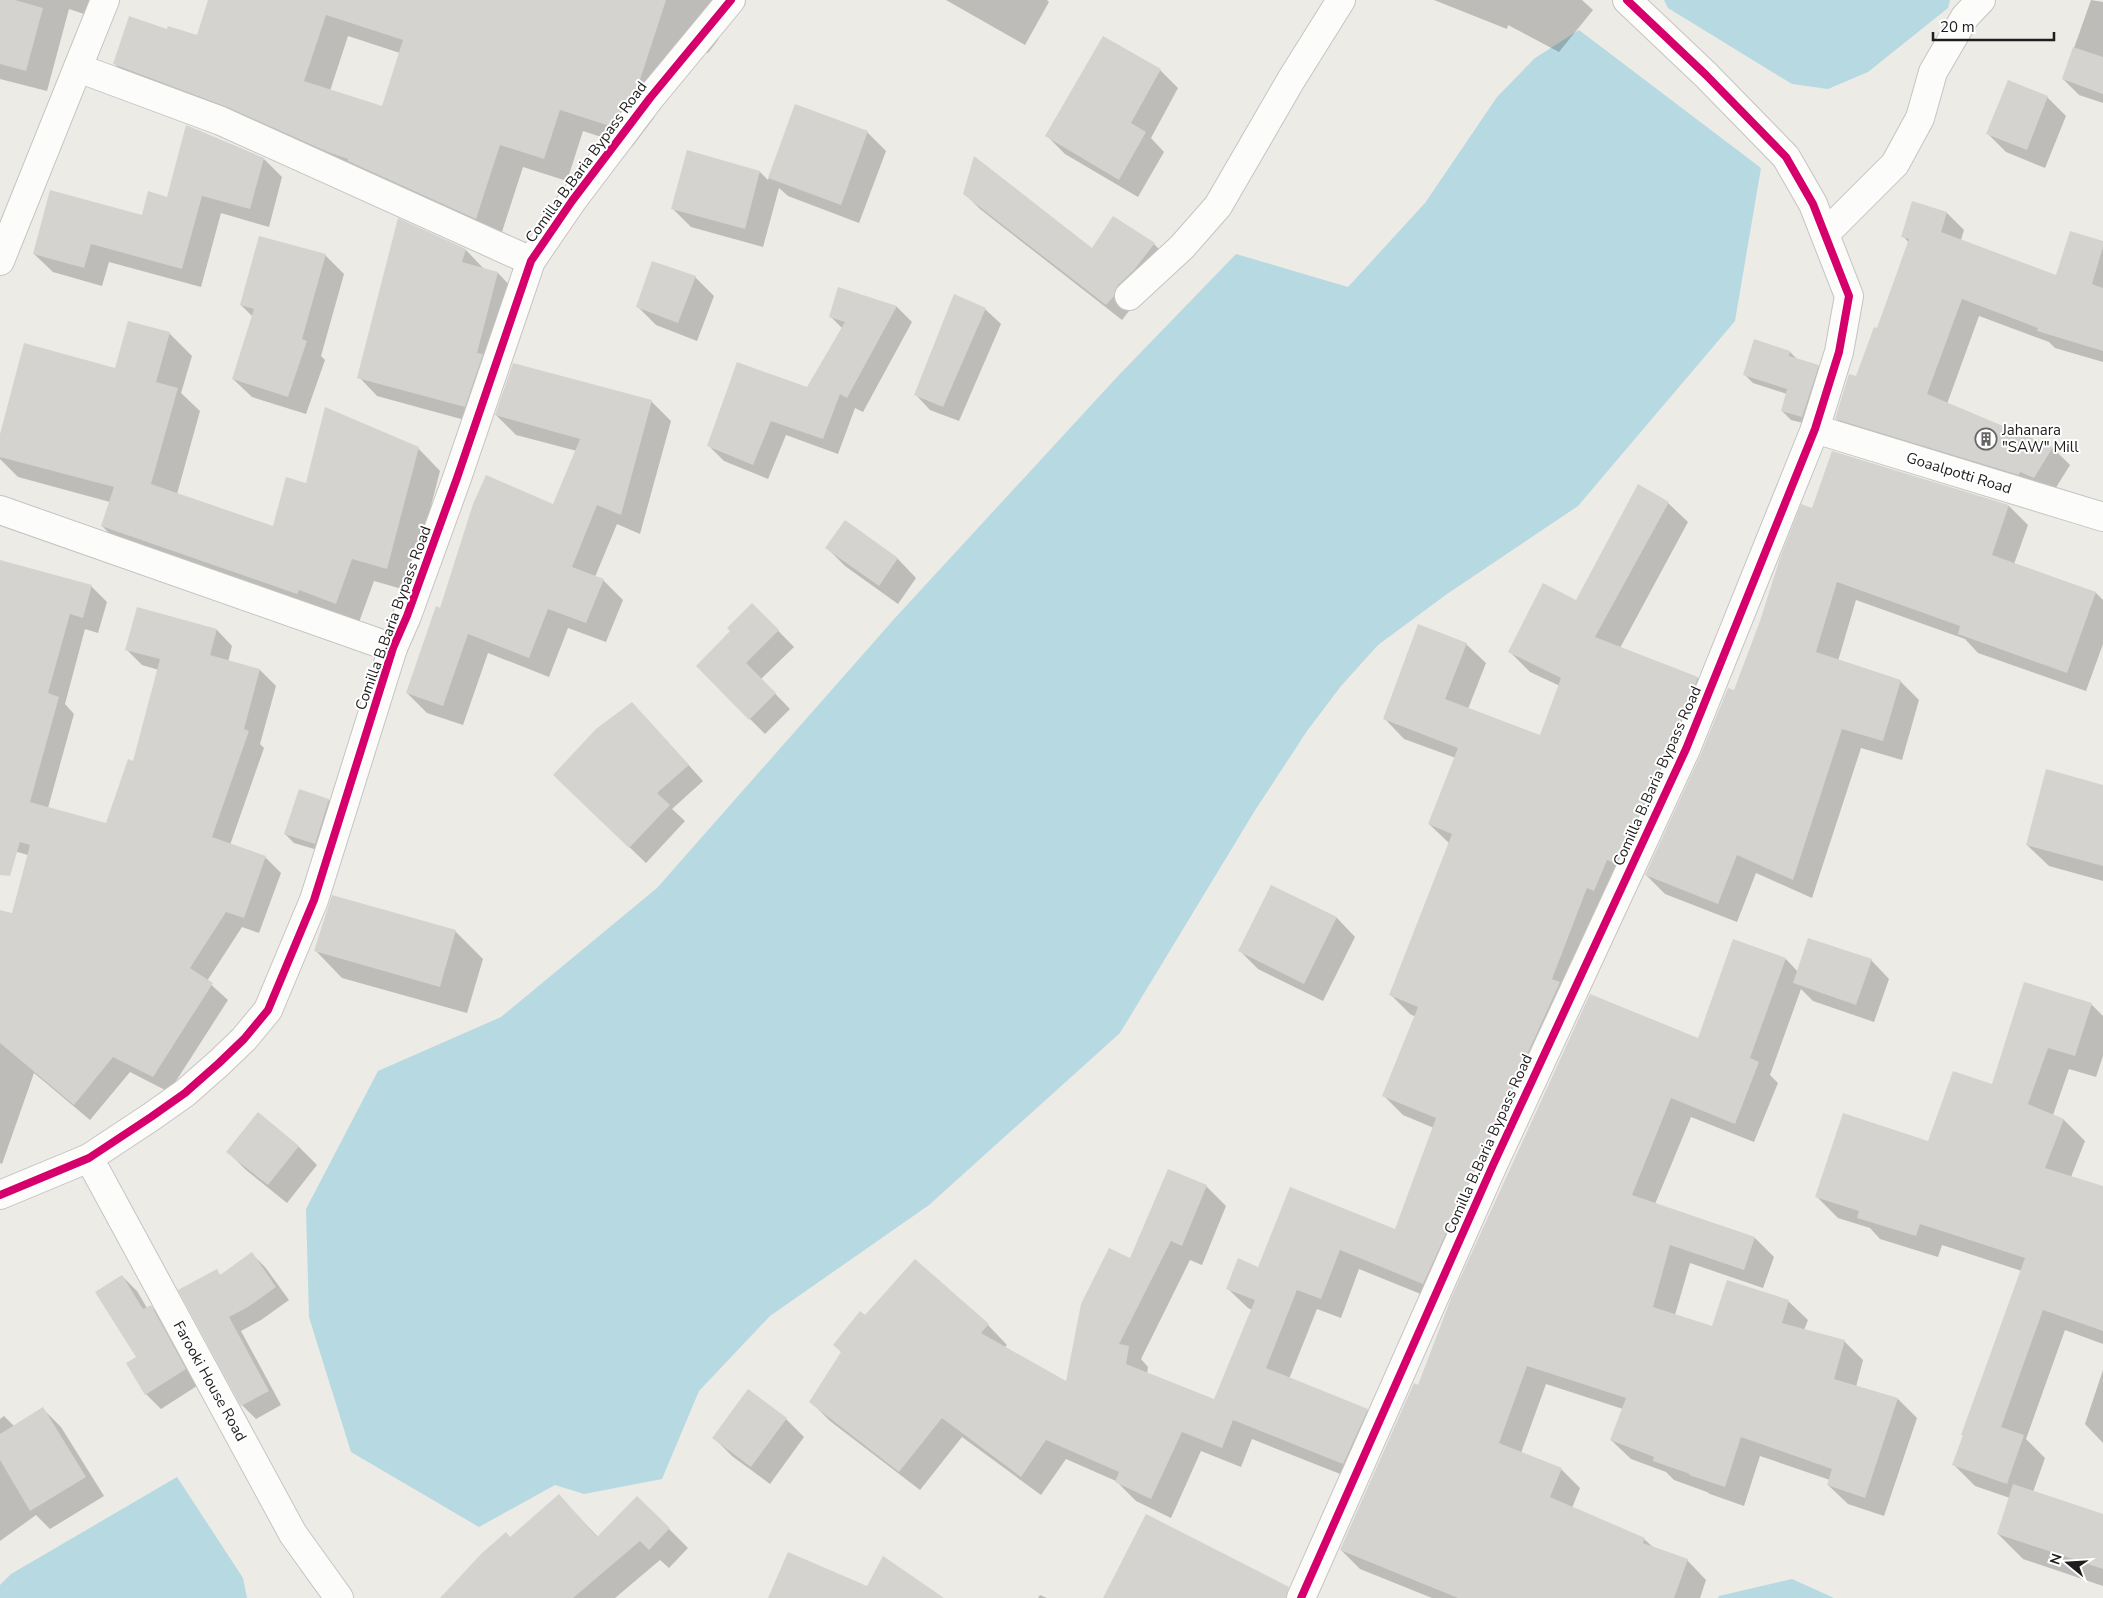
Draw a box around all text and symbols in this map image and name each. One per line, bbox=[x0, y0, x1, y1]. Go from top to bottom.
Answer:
scale bar bbox=[1933, 10, 2054, 42]
text: 20 m bbox=[1940, 17, 1975, 37]
street label: Comilla B.Baria Bypass Road bbox=[521, 77, 651, 247]
place label: Jahanara "SAW" Mill bbox=[2001, 420, 2079, 457]
building icon: Jahanara "SAW" Mill bbox=[1974, 427, 1998, 451]
street label: Goaalpotti Road bbox=[1904, 447, 2014, 499]
street label: Comilla B.Baria Bypass Road bbox=[350, 523, 436, 713]
street label: Comilla B.Baria Bypass Road bbox=[1608, 683, 1706, 869]
street label: Comilla B.Baria Bypass Road bbox=[1439, 1051, 1537, 1237]
street label: Farooki House Road bbox=[169, 1317, 251, 1445]
north arrow bbox=[2043, 1538, 2093, 1588]
text: N bbox=[2045, 1551, 2067, 1567]

